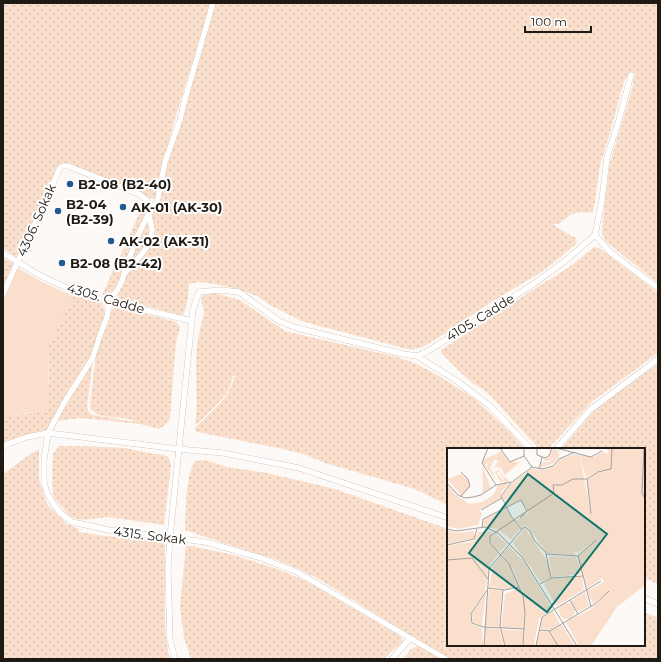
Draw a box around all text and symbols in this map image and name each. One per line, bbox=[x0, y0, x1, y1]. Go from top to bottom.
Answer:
scale bar bbox=[525, 8, 591, 34]
text: 100 m bbox=[531, 14, 567, 29]
place label: B2-08 (B2-40) bbox=[78, 176, 171, 192]
marker: B2-08 (B2-40) bbox=[65, 179, 75, 189]
street label: 4306. Sokak bbox=[13, 181, 59, 259]
place label: B2-04 (B2-39) bbox=[66, 196, 114, 227]
place label: AK-01 (AK-30) bbox=[130, 199, 222, 215]
marker: AK-01 (AK-30) bbox=[118, 202, 128, 212]
marker: B2-04 (B2-39) bbox=[53, 206, 63, 216]
place label: AK-02 (AK-31) bbox=[118, 233, 209, 249]
marker: AK-02 (AK-31) bbox=[106, 236, 116, 246]
place label: B2-08 (B2-42) bbox=[70, 255, 162, 271]
marker: B2-08 (B2-42) bbox=[57, 258, 67, 268]
street label: 4305. Cadde bbox=[65, 279, 147, 317]
street label: 4105. Cadde bbox=[443, 290, 517, 344]
inset map bbox=[447, 448, 645, 646]
street label: 4315. Sokak bbox=[113, 523, 188, 547]

